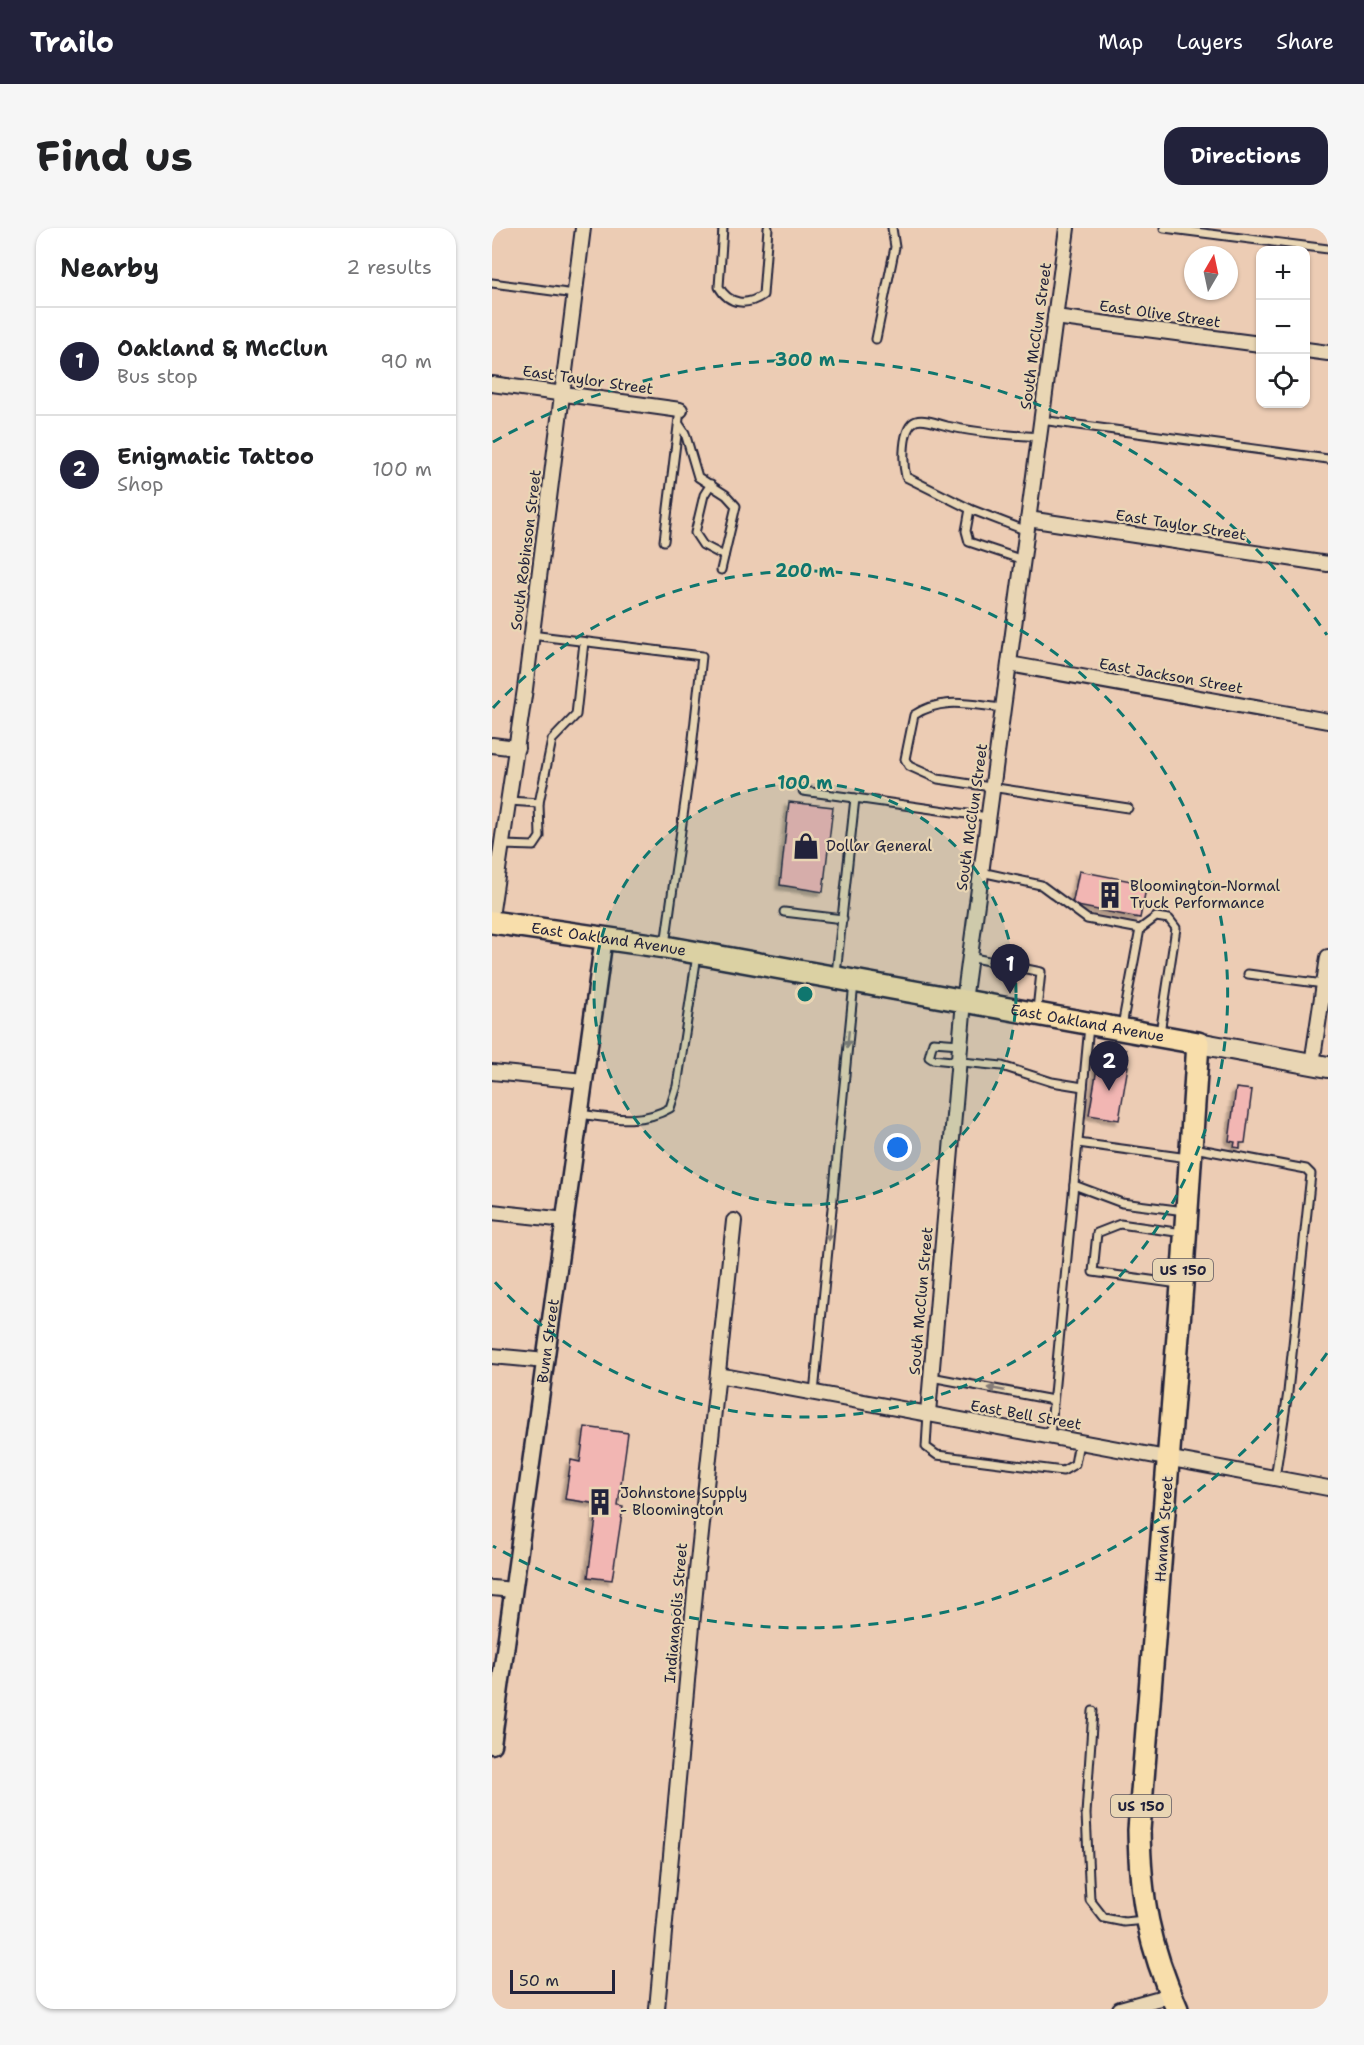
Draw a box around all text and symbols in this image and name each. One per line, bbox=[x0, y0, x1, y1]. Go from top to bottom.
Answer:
text: Trailo bbox=[30, 23, 114, 61]
text: Map bbox=[1098, 28, 1143, 56]
text: Layers bbox=[1176, 28, 1243, 56]
text: Share bbox=[1276, 28, 1334, 56]
button: Directions bbox=[1164, 127, 1328, 185]
text: Find us bbox=[36, 128, 193, 184]
north arrow bbox=[1184, 246, 1238, 300]
map controls bbox=[1256, 246, 1310, 408]
button: + bbox=[1256, 246, 1310, 300]
text: Nearby bbox=[60, 250, 159, 285]
text: 2 results bbox=[346, 254, 432, 280]
street label: South McClun Street bbox=[1016, 261, 1056, 411]
street label: East Olive Street bbox=[1098, 296, 1222, 332]
button: − bbox=[1256, 300, 1310, 354]
text: Oakland & McClun bbox=[117, 334, 328, 363]
text: 1 bbox=[75, 348, 84, 374]
text: 90 m bbox=[380, 348, 432, 374]
text: 300 m bbox=[775, 348, 836, 372]
button: locate bbox=[1256, 354, 1310, 408]
street label: East Taylor Street bbox=[521, 361, 655, 399]
text: Bus stop bbox=[117, 363, 198, 389]
text: Enigmatic Tattoo bbox=[117, 442, 314, 471]
text: 2 bbox=[73, 456, 87, 482]
text: 100 m bbox=[372, 456, 432, 482]
street label: South Robinson Street bbox=[506, 468, 546, 632]
text: Shop bbox=[117, 471, 164, 497]
street label: East Taylor Street bbox=[1114, 505, 1248, 545]
text: 200 m bbox=[775, 559, 836, 583]
street label: East Jackson Street bbox=[1098, 654, 1244, 698]
street label: South McClun Street bbox=[952, 742, 992, 892]
text: 100 m bbox=[777, 771, 833, 795]
shop icon: Dollar General bbox=[791, 831, 821, 861]
place label: Dollar General bbox=[826, 836, 932, 856]
place label: Bloomington-Normal Truck Performance bbox=[1130, 876, 1281, 913]
building icon: Bloomington-Normal Truck Performance bbox=[1095, 880, 1125, 910]
street label: East Oakland Avenue bbox=[530, 918, 688, 961]
pin: 1 bbox=[990, 944, 1030, 994]
centre of rings bbox=[795, 984, 815, 1004]
street label: East Oakland Avenue bbox=[1009, 999, 1166, 1047]
one-way arrow bbox=[843, 1030, 853, 1049]
pin: 2 bbox=[1090, 1042, 1128, 1091]
your location bbox=[883, 1133, 912, 1162]
one-way arrow bbox=[824, 1224, 834, 1243]
street label: South McClun Street bbox=[905, 1226, 937, 1376]
road number: US 150 bbox=[1153, 1259, 1213, 1281]
street label: Bunn Street bbox=[532, 1297, 564, 1384]
one-way arrow bbox=[986, 1384, 1005, 1393]
street label: East Bell Street bbox=[969, 1395, 1083, 1435]
street label: Hannah Street bbox=[1150, 1475, 1178, 1583]
place label: Johnstone Supply - Bloomington bbox=[620, 1483, 747, 1520]
building icon: Johnstone Supply - Bloomington bbox=[585, 1487, 615, 1517]
street label: Indianapolis Street bbox=[660, 1542, 692, 1684]
road number: US 150 bbox=[1111, 1795, 1171, 1817]
scale bar bbox=[510, 1967, 615, 1994]
text: 50 m bbox=[519, 1970, 559, 1991]

